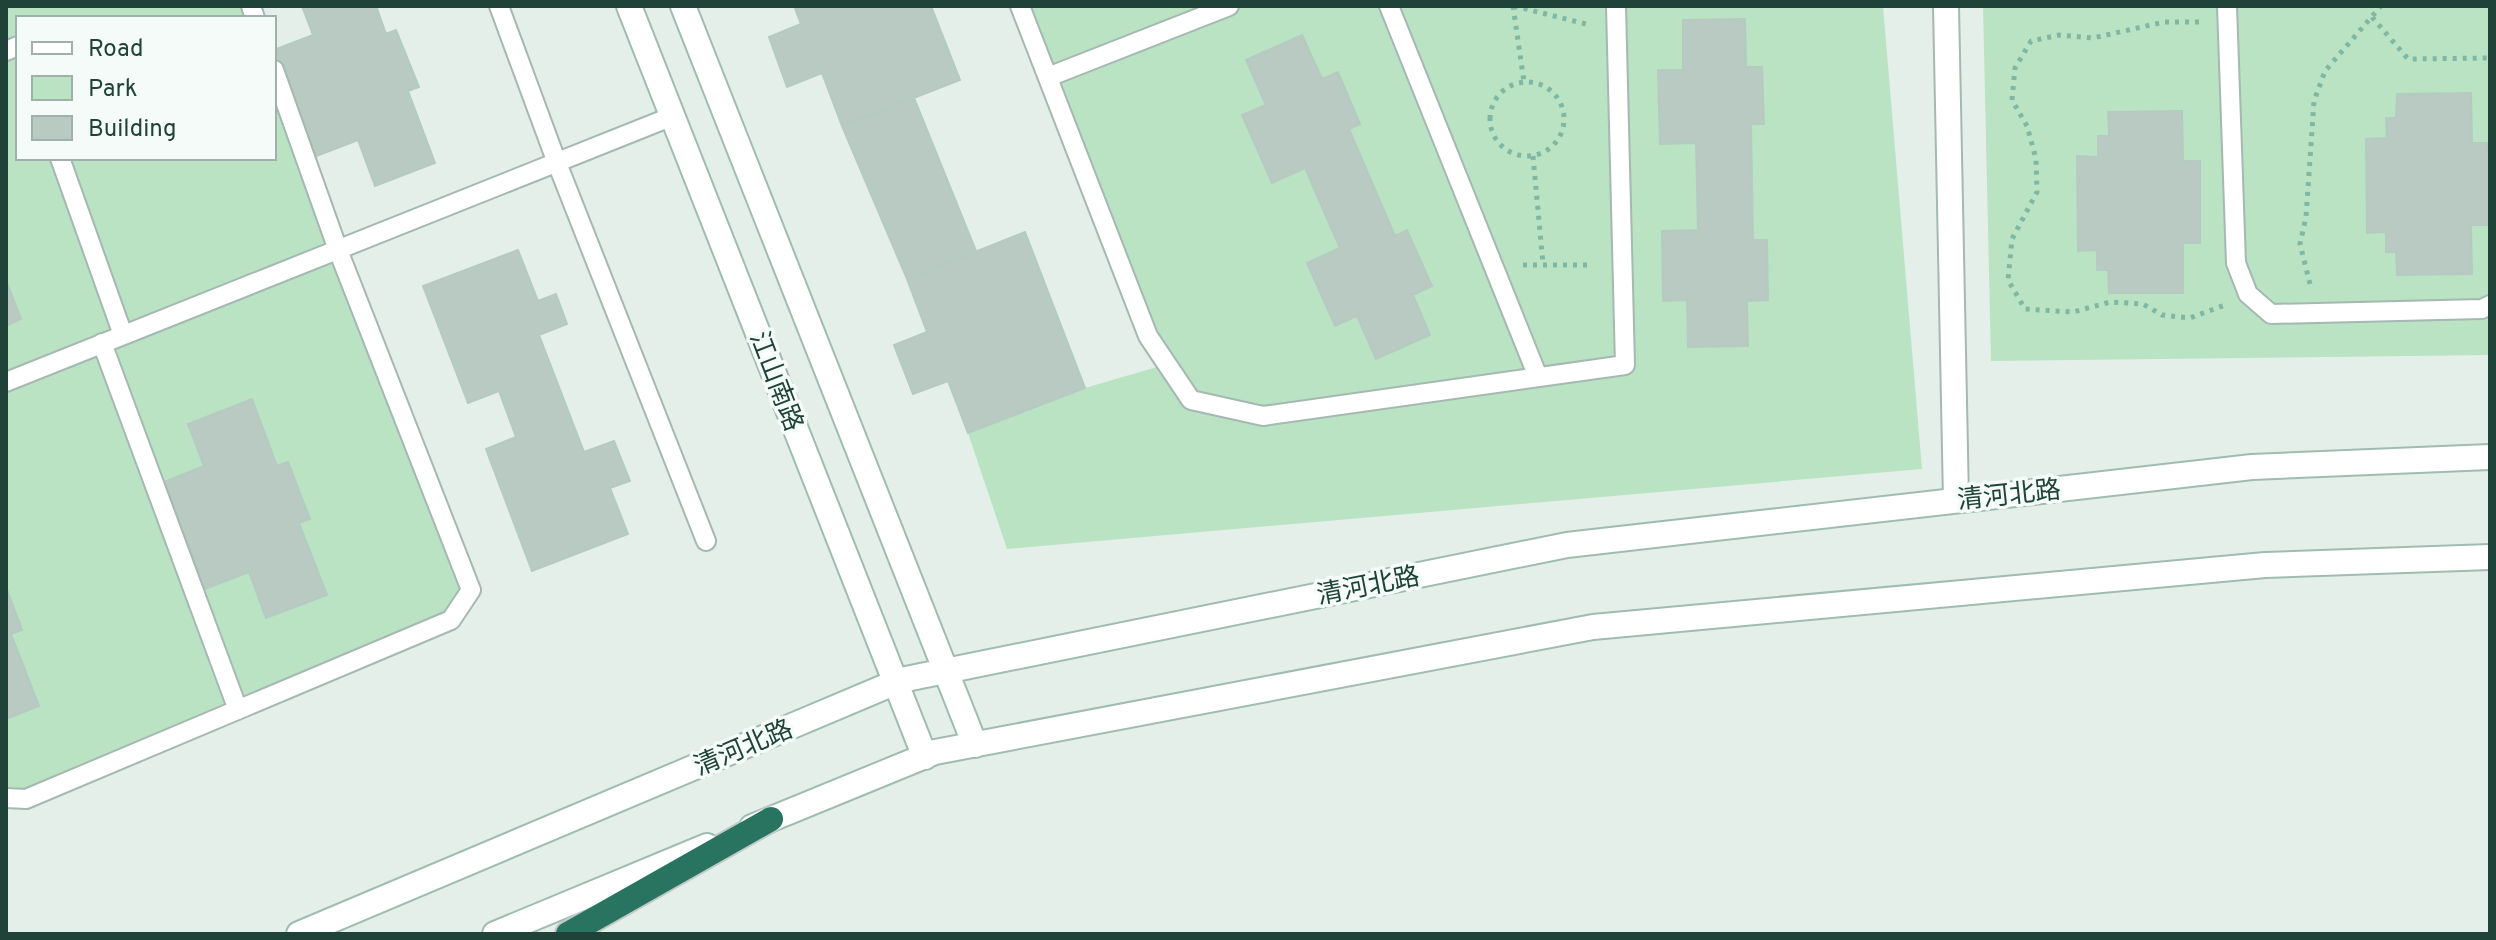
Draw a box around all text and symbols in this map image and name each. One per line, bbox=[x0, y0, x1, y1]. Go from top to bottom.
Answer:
legend bbox=[16, 16, 276, 160]
text: Road bbox=[88, 35, 144, 65]
text: Park bbox=[88, 75, 138, 105]
text: Building bbox=[88, 115, 177, 145]
street label: 江山南路 bbox=[741, 327, 809, 436]
street label: 清河北路 bbox=[1956, 475, 2063, 518]
street label: 清河北路 bbox=[1314, 561, 1423, 614]
street label: 清河北路 bbox=[690, 714, 798, 785]

